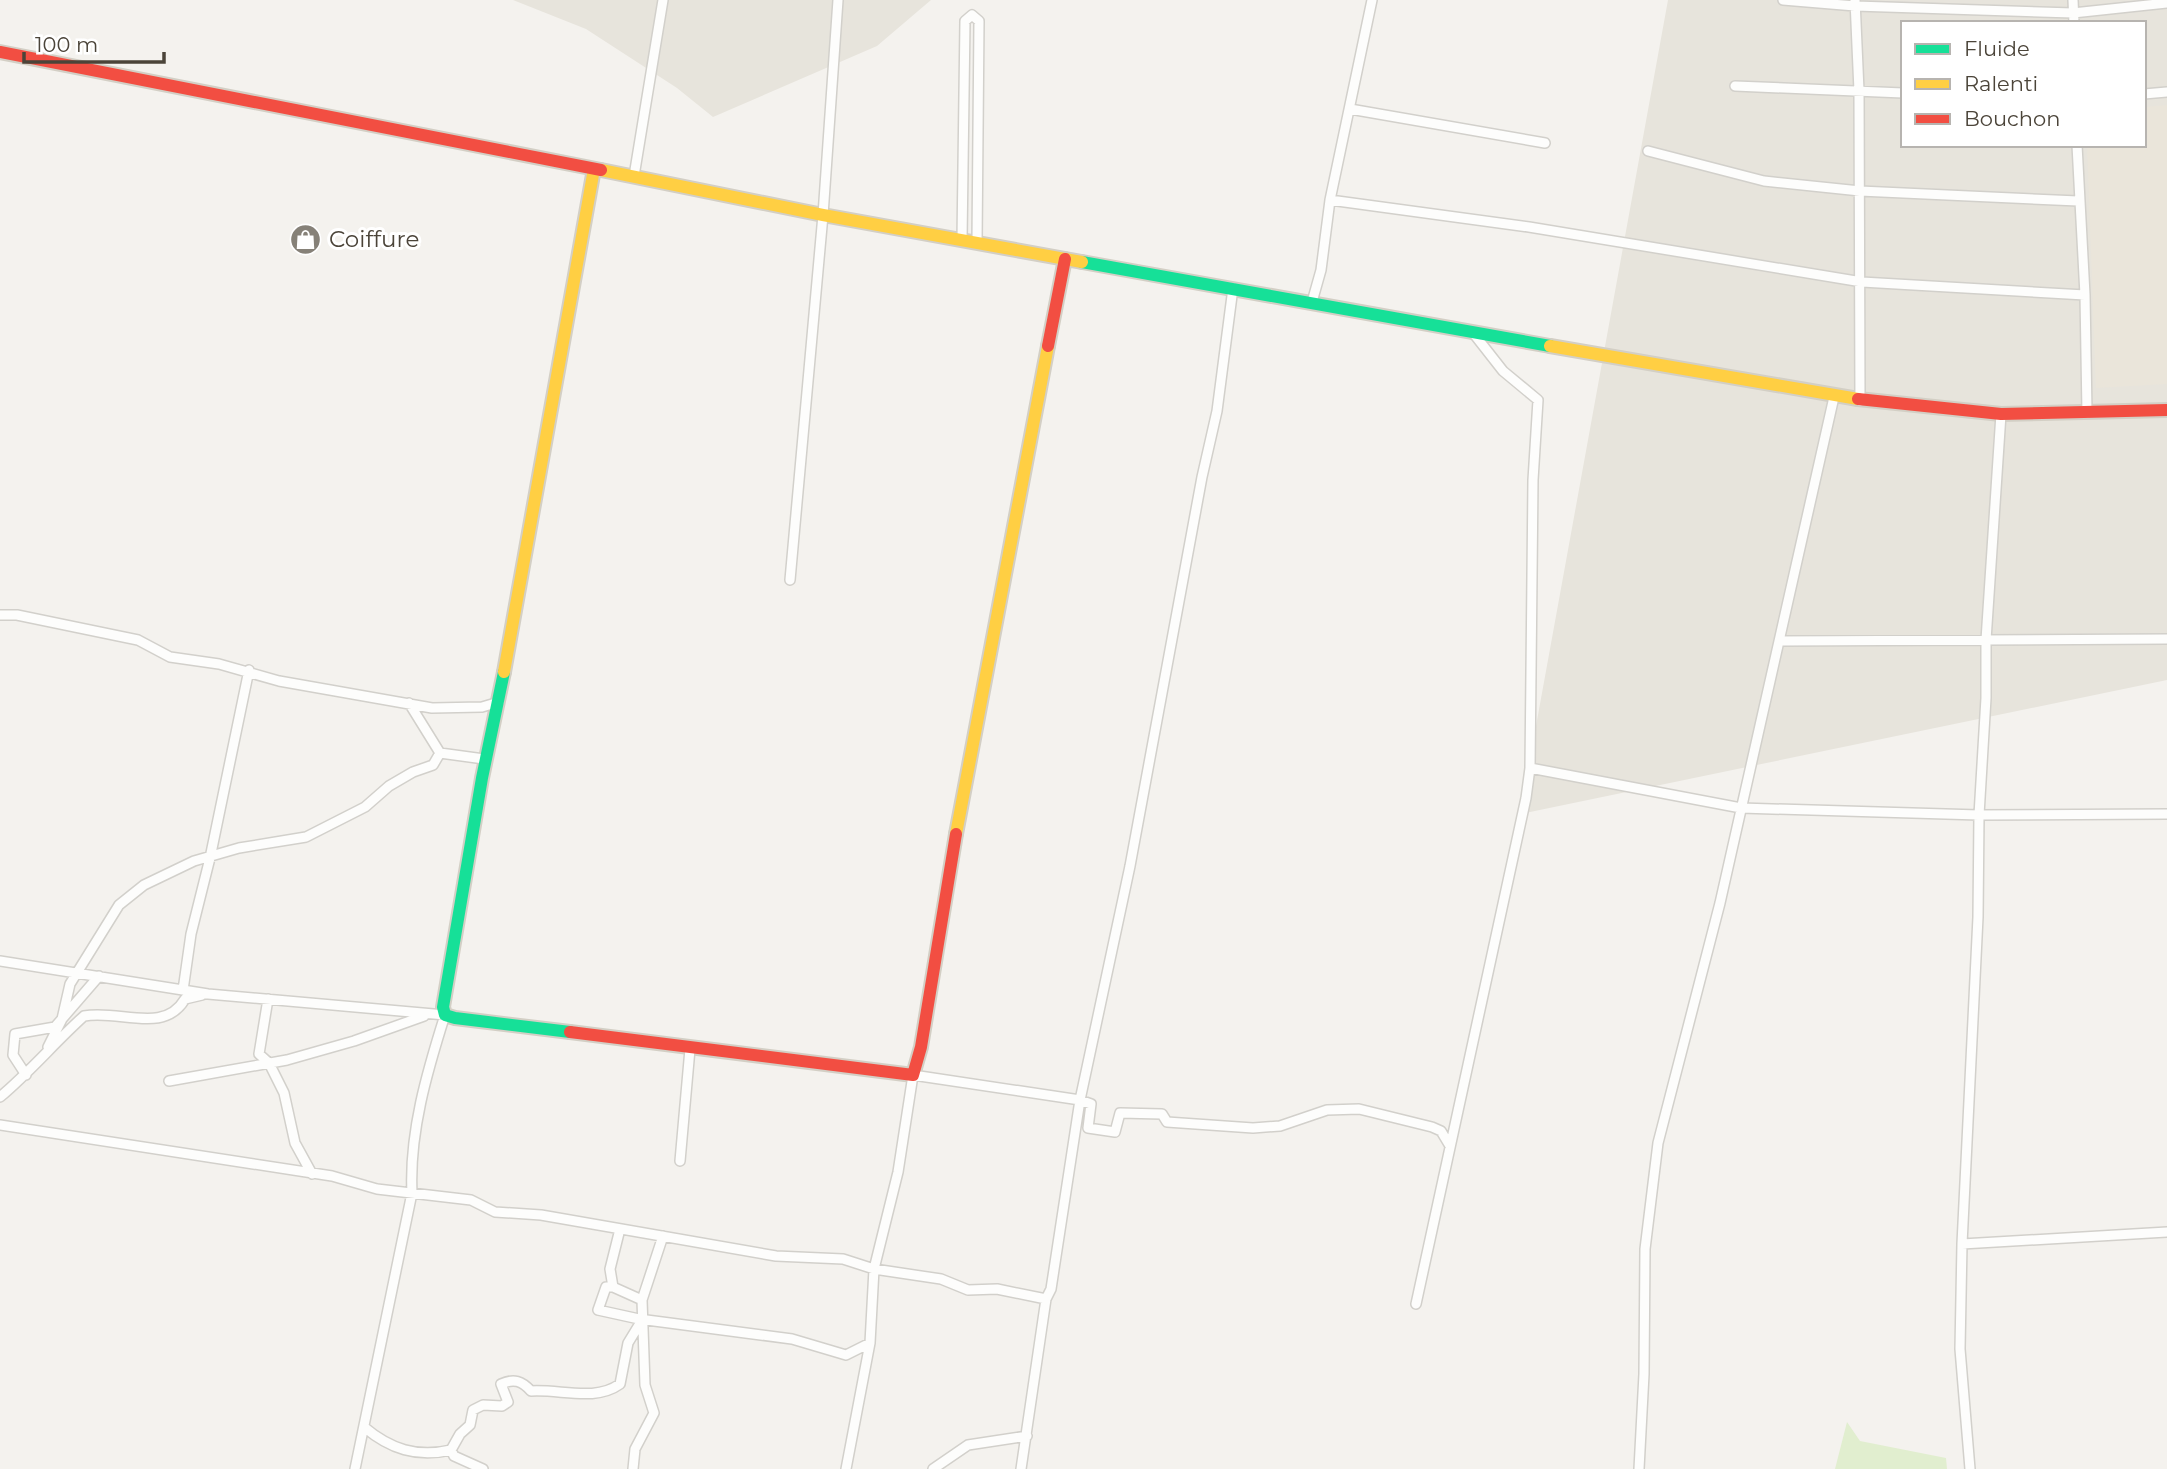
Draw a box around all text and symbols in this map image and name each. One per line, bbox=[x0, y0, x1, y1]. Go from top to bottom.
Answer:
scale bar bbox=[24, 21, 164, 65]
legend bbox=[1901, 21, 2146, 147]
text: 100 m bbox=[35, 32, 98, 57]
text: Fluide bbox=[1964, 36, 2030, 61]
text: Ralenti bbox=[1964, 71, 2038, 96]
text: Bouchon bbox=[1964, 106, 2060, 131]
shop icon: Coiffure bbox=[289, 222, 323, 256]
place label: Coiffure bbox=[329, 225, 419, 253]

